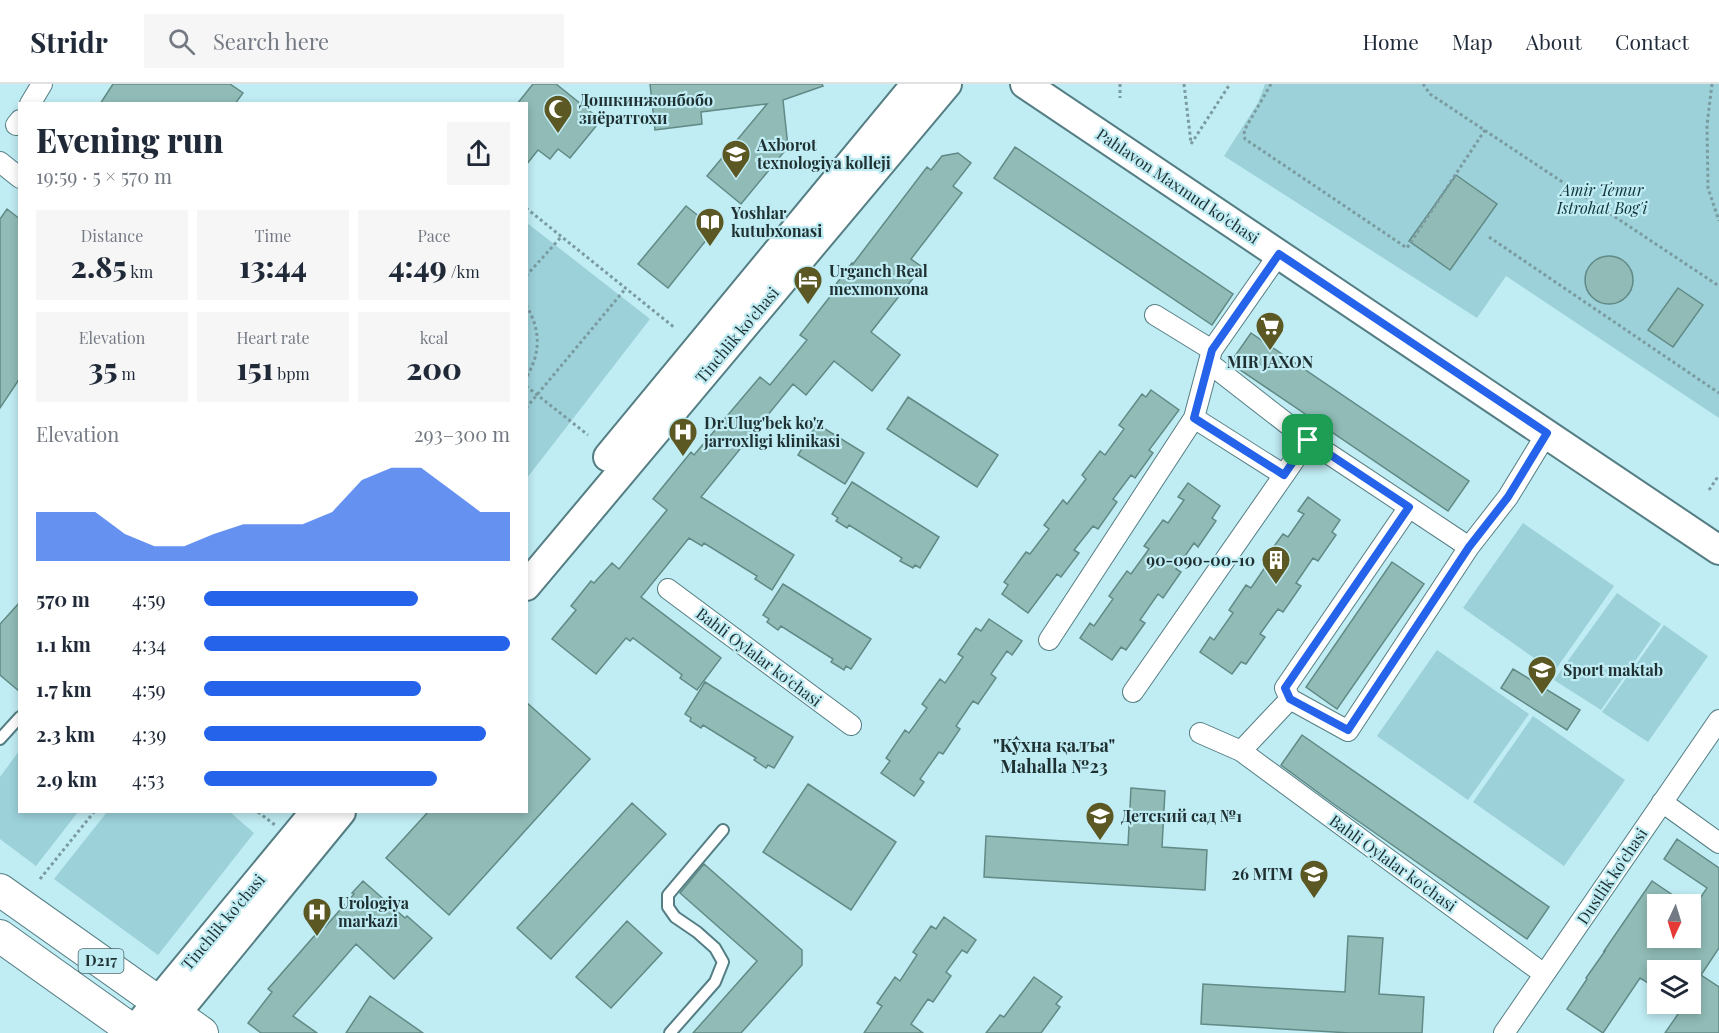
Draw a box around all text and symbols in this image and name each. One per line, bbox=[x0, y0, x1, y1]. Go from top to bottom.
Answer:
search box bbox=[144, 14, 564, 68]
text: Stridr bbox=[30, 23, 108, 60]
icon: search bbox=[165, 25, 198, 58]
text: Search here bbox=[213, 26, 329, 56]
text: Home bbox=[1363, 27, 1419, 55]
text: Map bbox=[1452, 27, 1493, 55]
text: About bbox=[1526, 27, 1582, 55]
text: Contact bbox=[1615, 27, 1689, 55]
place label: Дошкинжонбобо зиёратгохи bbox=[579, 89, 713, 128]
mosque icon: Дошкинжонбобо зиёратгохи bbox=[542, 93, 574, 135]
text: Evening run bbox=[36, 117, 223, 161]
button: share bbox=[447, 122, 510, 185]
street label: Pahlavon Maxmud ko'chasi bbox=[1093, 123, 1264, 248]
place label: Axborot texnologiya kolleji bbox=[756, 134, 891, 173]
school or university icon: Axborot texnologiya kolleji bbox=[720, 138, 752, 180]
text: 19:59 · 5 × 570 m bbox=[36, 162, 172, 189]
park label: Amir Temur Istrohat Bog'i bbox=[1556, 179, 1648, 218]
place label: Yoshlar kutubxonasi bbox=[730, 202, 822, 241]
library icon: Yoshlar kutubxonasi bbox=[694, 206, 726, 248]
text: Distance bbox=[81, 225, 143, 246]
text: Time bbox=[255, 225, 291, 246]
text: Pace bbox=[417, 225, 451, 246]
text: 2.85 bbox=[71, 246, 127, 286]
text: 13:44 bbox=[239, 246, 307, 286]
text: 4:49 bbox=[388, 246, 447, 286]
place label: Urganch Real mexmonxona bbox=[829, 260, 929, 299]
text: km bbox=[127, 261, 153, 282]
text: /km bbox=[447, 261, 480, 282]
hotel icon: Urganch Real mexmonxona bbox=[792, 264, 824, 306]
street label: Tinchlik ko'chasi bbox=[690, 282, 783, 387]
supermarket icon: MIR JAXON bbox=[1254, 310, 1286, 352]
text: Elevation bbox=[79, 327, 145, 348]
text: Heart rate bbox=[236, 327, 310, 348]
text: kcal bbox=[420, 327, 448, 348]
text: 35 bbox=[88, 348, 118, 388]
text: 151 bbox=[236, 348, 273, 388]
text: 200 bbox=[406, 348, 462, 388]
place label: MIR JAXON bbox=[1227, 351, 1314, 372]
text: m bbox=[118, 363, 136, 384]
text: bpm bbox=[273, 363, 310, 384]
place label: Dr.Ulug'bek ko'z jarroxligi klinikasi bbox=[703, 412, 840, 451]
pin bbox=[1282, 414, 1333, 465]
hospital icon: Dr.Ulug'bek ko'z jarroxligi klinikasi bbox=[667, 416, 699, 458]
text: Elevation bbox=[36, 420, 119, 447]
text: 293–300 m bbox=[414, 420, 510, 447]
icon: arrive bbox=[1291, 423, 1324, 456]
building icon: 90-090-00-10 bbox=[1260, 544, 1292, 586]
place label: 90-090-00-10 bbox=[1146, 549, 1255, 570]
text: 570 m bbox=[36, 585, 90, 612]
text: 4:59 bbox=[132, 585, 166, 612]
street label: Bahli Oylalar ko'chasi bbox=[692, 602, 827, 711]
text: 1.1 km bbox=[36, 630, 91, 657]
text: 4:34 bbox=[132, 630, 166, 657]
school or university icon: Sport maktab bbox=[1526, 654, 1558, 696]
place label: Sport maktab bbox=[1563, 659, 1663, 680]
text: 1.7 km bbox=[36, 675, 92, 702]
text: 4:59 bbox=[132, 675, 166, 702]
text: 2.3 km bbox=[36, 720, 95, 747]
text: 4:39 bbox=[132, 720, 166, 747]
district label: "Kŷхна қалъа" Mahalla №23 bbox=[993, 733, 1115, 778]
text: 2.9 km bbox=[36, 765, 97, 792]
text: 4:53 bbox=[132, 765, 165, 792]
school or university icon: Детский сад №1 bbox=[1084, 800, 1116, 842]
place label: Детский сад №1 bbox=[1121, 805, 1242, 826]
street label: Bahli Oylalar ko'chasi bbox=[1326, 809, 1461, 916]
street label: Dustlik ko'chasi bbox=[1572, 823, 1652, 928]
school or university icon: 26 MTM bbox=[1298, 858, 1330, 900]
place label: 26 MTM bbox=[1232, 863, 1293, 884]
street label: Tinchlik ko'chasi bbox=[176, 869, 269, 974]
place label: Urologiya markazi bbox=[338, 892, 410, 931]
north arrow bbox=[1647, 894, 1701, 948]
map controls bbox=[1647, 894, 1701, 1014]
hospital icon: Urologiya markazi bbox=[301, 896, 333, 938]
road number: D217 bbox=[78, 949, 124, 973]
button: layers bbox=[1647, 960, 1701, 1014]

